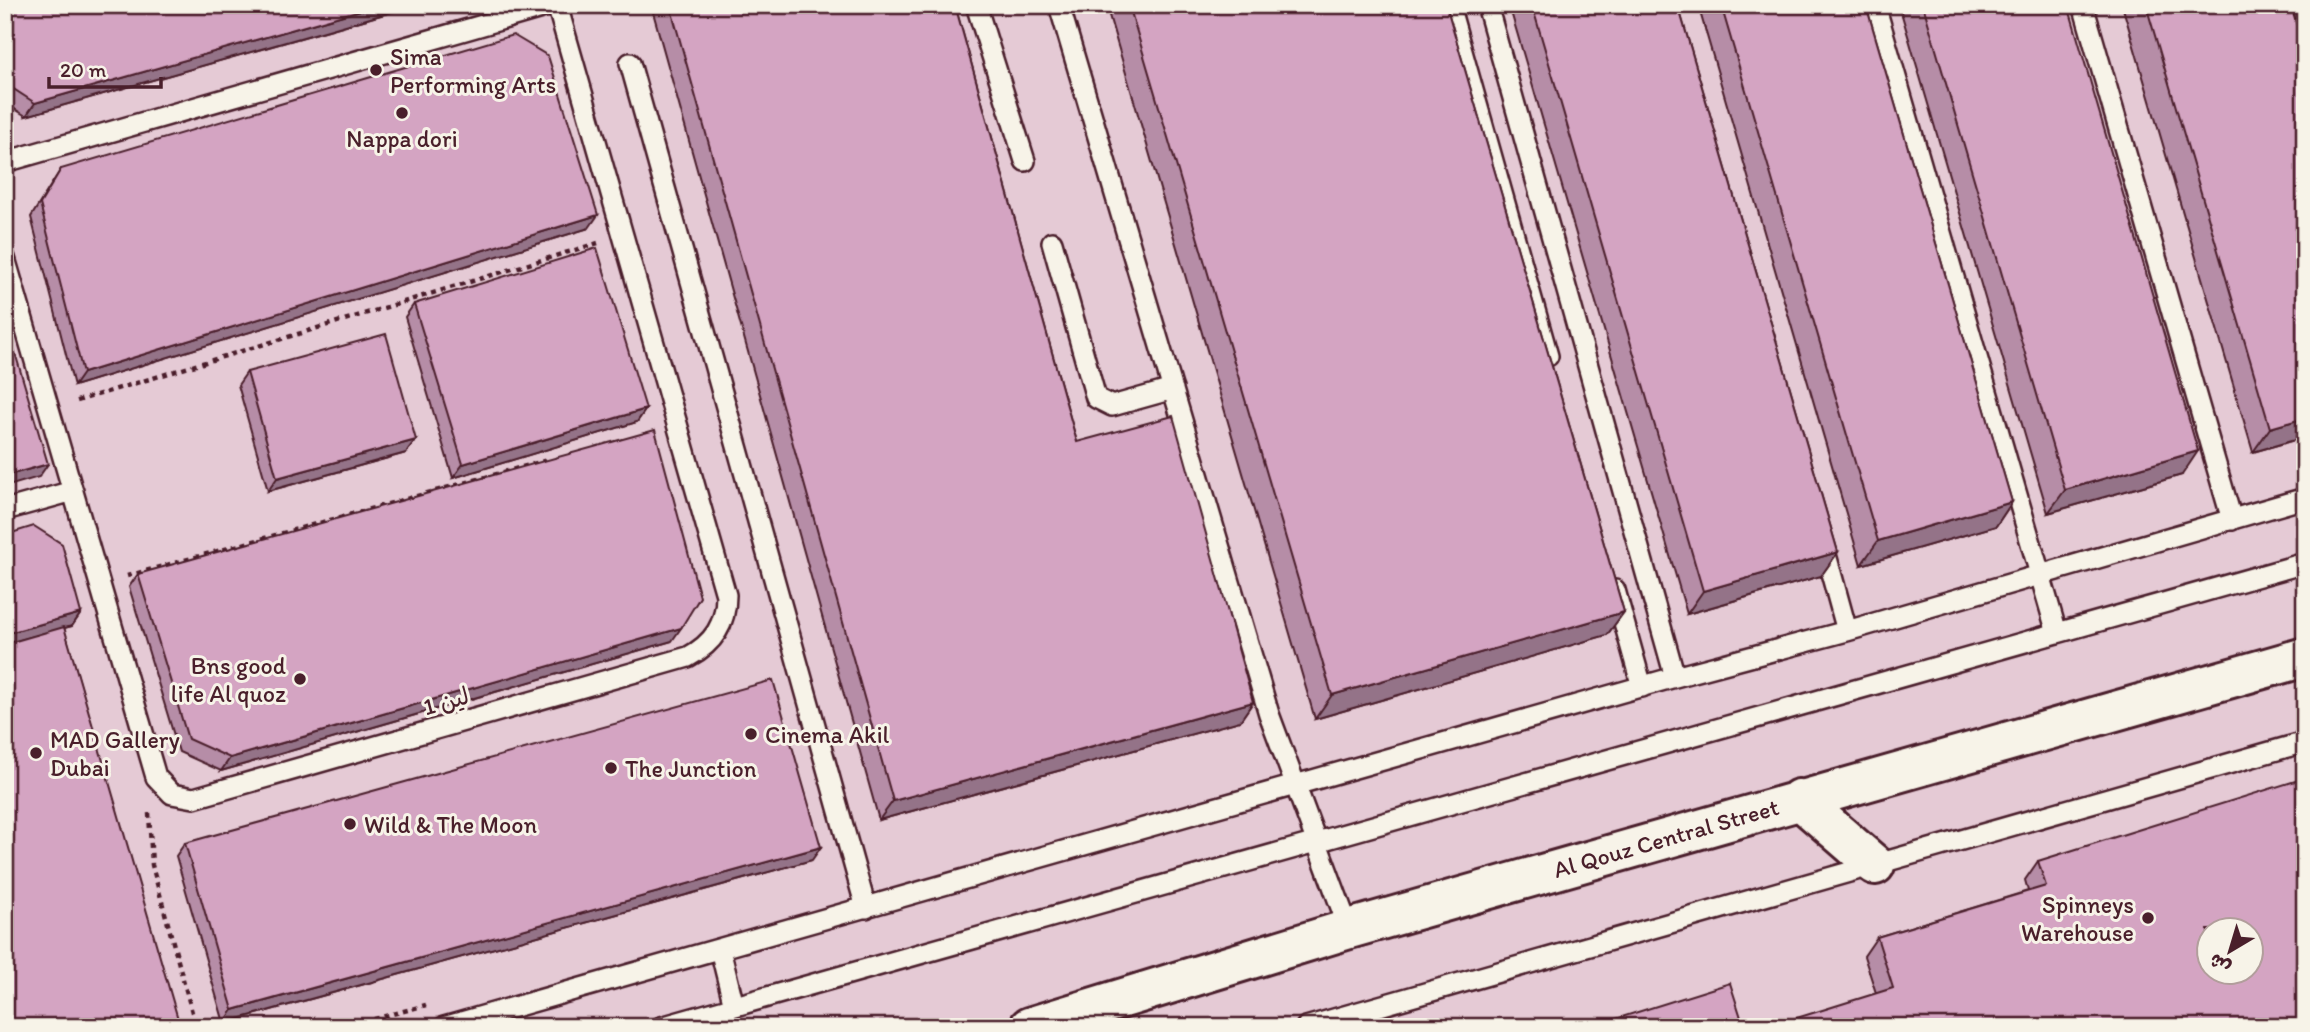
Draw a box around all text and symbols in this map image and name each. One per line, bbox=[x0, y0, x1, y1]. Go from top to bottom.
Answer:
place label: Sima Performing Arts bbox=[390, 42, 556, 99]
scale bar bbox=[49, 46, 161, 90]
text: 20 m bbox=[60, 57, 107, 82]
marker: Sima Performing Arts bbox=[368, 62, 384, 78]
marker: Nappa dori bbox=[394, 105, 410, 121]
place label: Nappa dori bbox=[346, 124, 458, 153]
place label: Bns good life Al quoz bbox=[171, 651, 286, 708]
marker: Bns good life Al quoz bbox=[292, 671, 308, 687]
street label: لين 1 bbox=[420, 681, 472, 721]
place label: Cinema Akil bbox=[765, 720, 890, 749]
place label: MAD Gallery Dubai bbox=[50, 725, 180, 782]
marker: Cinema Akil bbox=[743, 726, 759, 742]
marker: MAD Gallery Dubai bbox=[28, 745, 44, 761]
place label: The Junction bbox=[625, 754, 757, 783]
marker: The Junction bbox=[603, 760, 619, 776]
street label: Al Qouz Central Street bbox=[1550, 792, 1782, 884]
place label: Wild & The Moon bbox=[364, 810, 537, 839]
marker: Wild & The Moon bbox=[342, 816, 358, 832]
place label: Spinneys Warehouse bbox=[2021, 890, 2134, 947]
marker: Spinneys Warehouse bbox=[2140, 910, 2156, 926]
north arrow bbox=[2194, 916, 2264, 986]
text: ش bbox=[2204, 948, 2235, 979]

